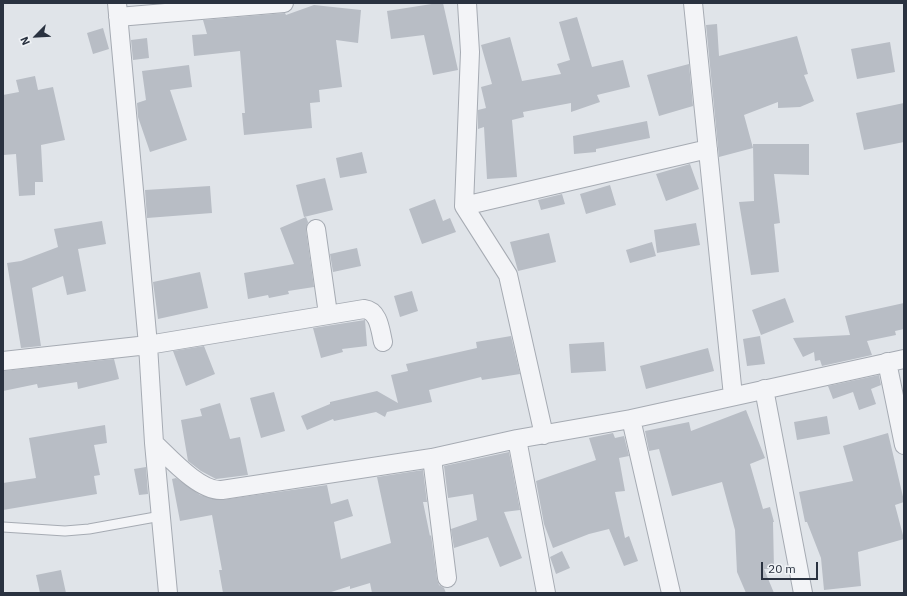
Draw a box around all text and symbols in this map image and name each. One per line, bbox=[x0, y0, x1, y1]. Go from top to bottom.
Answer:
north arrow bbox=[16, 16, 56, 56]
text: N bbox=[17, 34, 33, 47]
scale bar bbox=[763, 554, 820, 580]
text: 20 m bbox=[768, 561, 796, 576]

